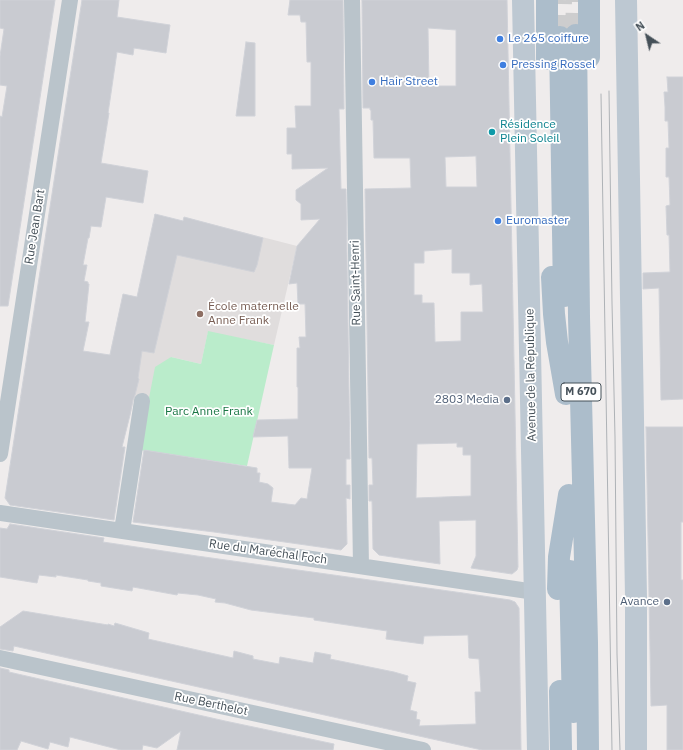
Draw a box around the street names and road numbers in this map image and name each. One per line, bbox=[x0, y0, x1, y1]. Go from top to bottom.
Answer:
street label: Rue Jean Bart bbox=[22, 189, 48, 265]
street label: Rue Saint-Henri bbox=[348, 240, 364, 326]
street label: Avenue de la République bbox=[523, 308, 539, 442]
road number: M 670 bbox=[561, 383, 601, 401]
street label: Rue du Maréchal Foch bbox=[208, 537, 328, 567]
street label: Rue Berthelot bbox=[173, 689, 249, 719]

